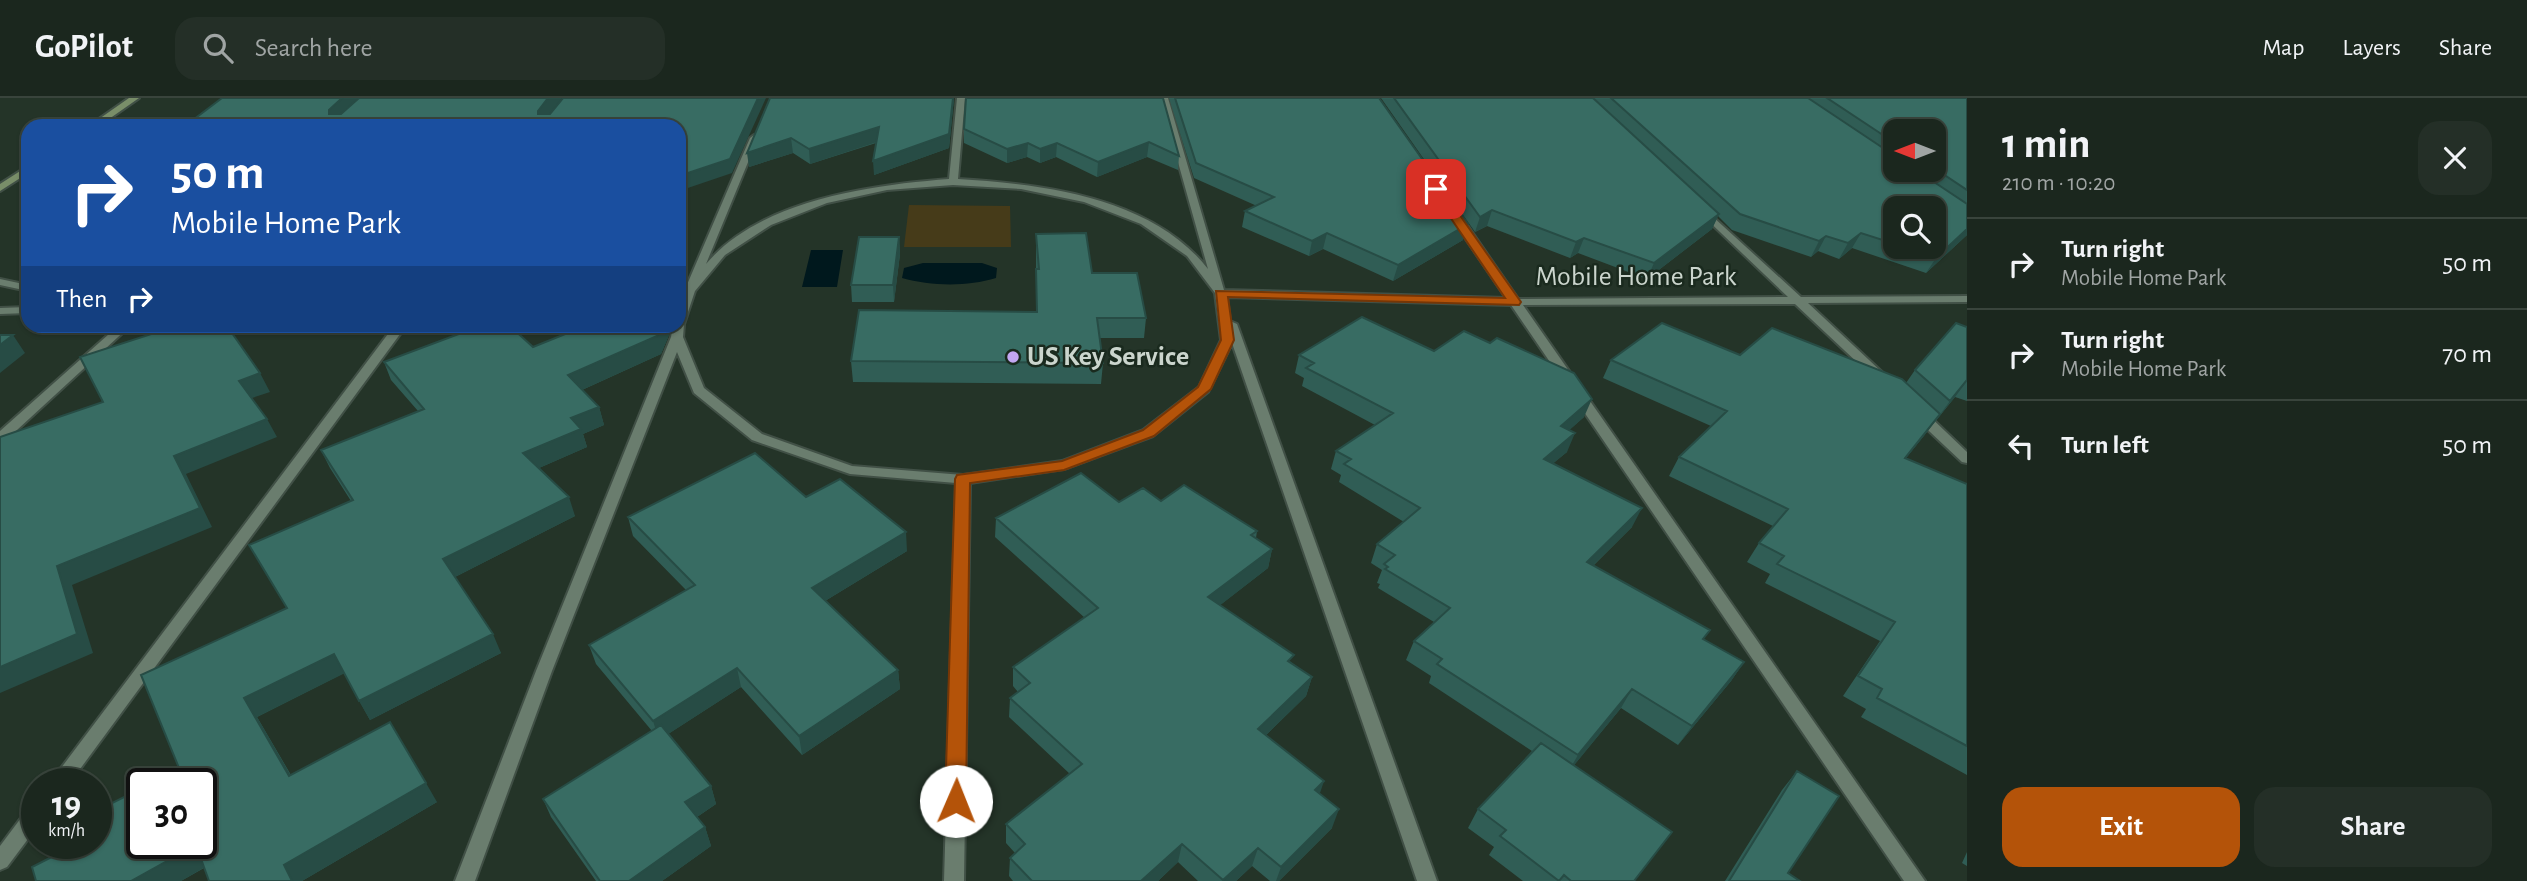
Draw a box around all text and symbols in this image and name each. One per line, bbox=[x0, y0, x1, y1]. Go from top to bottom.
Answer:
search box bbox=[175, 17, 665, 80]
icon: search bbox=[199, 29, 237, 67]
text: GoPilot bbox=[35, 31, 133, 64]
text: Search here bbox=[255, 35, 372, 61]
text: Map bbox=[2262, 36, 2304, 60]
text: Layers bbox=[2342, 36, 2401, 60]
text: Share bbox=[2439, 36, 2492, 60]
north arrow bbox=[1883, 119, 1946, 182]
map controls bbox=[1883, 119, 1946, 259]
button: close bbox=[2418, 121, 2492, 195]
text: 1 min bbox=[2002, 123, 2091, 165]
icon: right bbox=[56, 147, 147, 238]
text: 50 m bbox=[171, 149, 265, 198]
pin bbox=[1406, 159, 1466, 219]
icon: arrive bbox=[1417, 170, 1455, 208]
text: 210 m · 10:20 bbox=[2002, 172, 2116, 195]
button: search bbox=[1883, 196, 1946, 259]
text: Mobile Home Park bbox=[171, 207, 401, 239]
text: Turn right bbox=[2061, 236, 2164, 262]
icon: right bbox=[2002, 245, 2040, 283]
text: 50 m bbox=[2442, 250, 2492, 276]
street label: Mobile Home Park bbox=[1535, 263, 1737, 291]
text: Mobile Home Park bbox=[2061, 267, 2226, 290]
icon: right bbox=[121, 280, 159, 318]
text: Then bbox=[56, 286, 107, 312]
text: Turn right bbox=[2061, 327, 2164, 353]
icon: right bbox=[2002, 336, 2040, 374]
text: 70 m bbox=[2442, 341, 2492, 367]
place label: US Key Service bbox=[1027, 343, 1189, 371]
marker: US Key Service bbox=[1005, 349, 1021, 365]
text: Mobile Home Park bbox=[2061, 358, 2226, 381]
icon: left bbox=[2002, 427, 2040, 465]
text: Turn left bbox=[2061, 432, 2149, 458]
text: 50 m bbox=[2442, 432, 2492, 458]
position arrow bbox=[919, 764, 993, 838]
speed limit sign: 30 bbox=[126, 768, 217, 859]
text: 19 bbox=[52, 787, 81, 822]
button: Exit bbox=[2002, 787, 2240, 867]
button: Share bbox=[2254, 787, 2492, 867]
text: km/h bbox=[48, 822, 85, 840]

